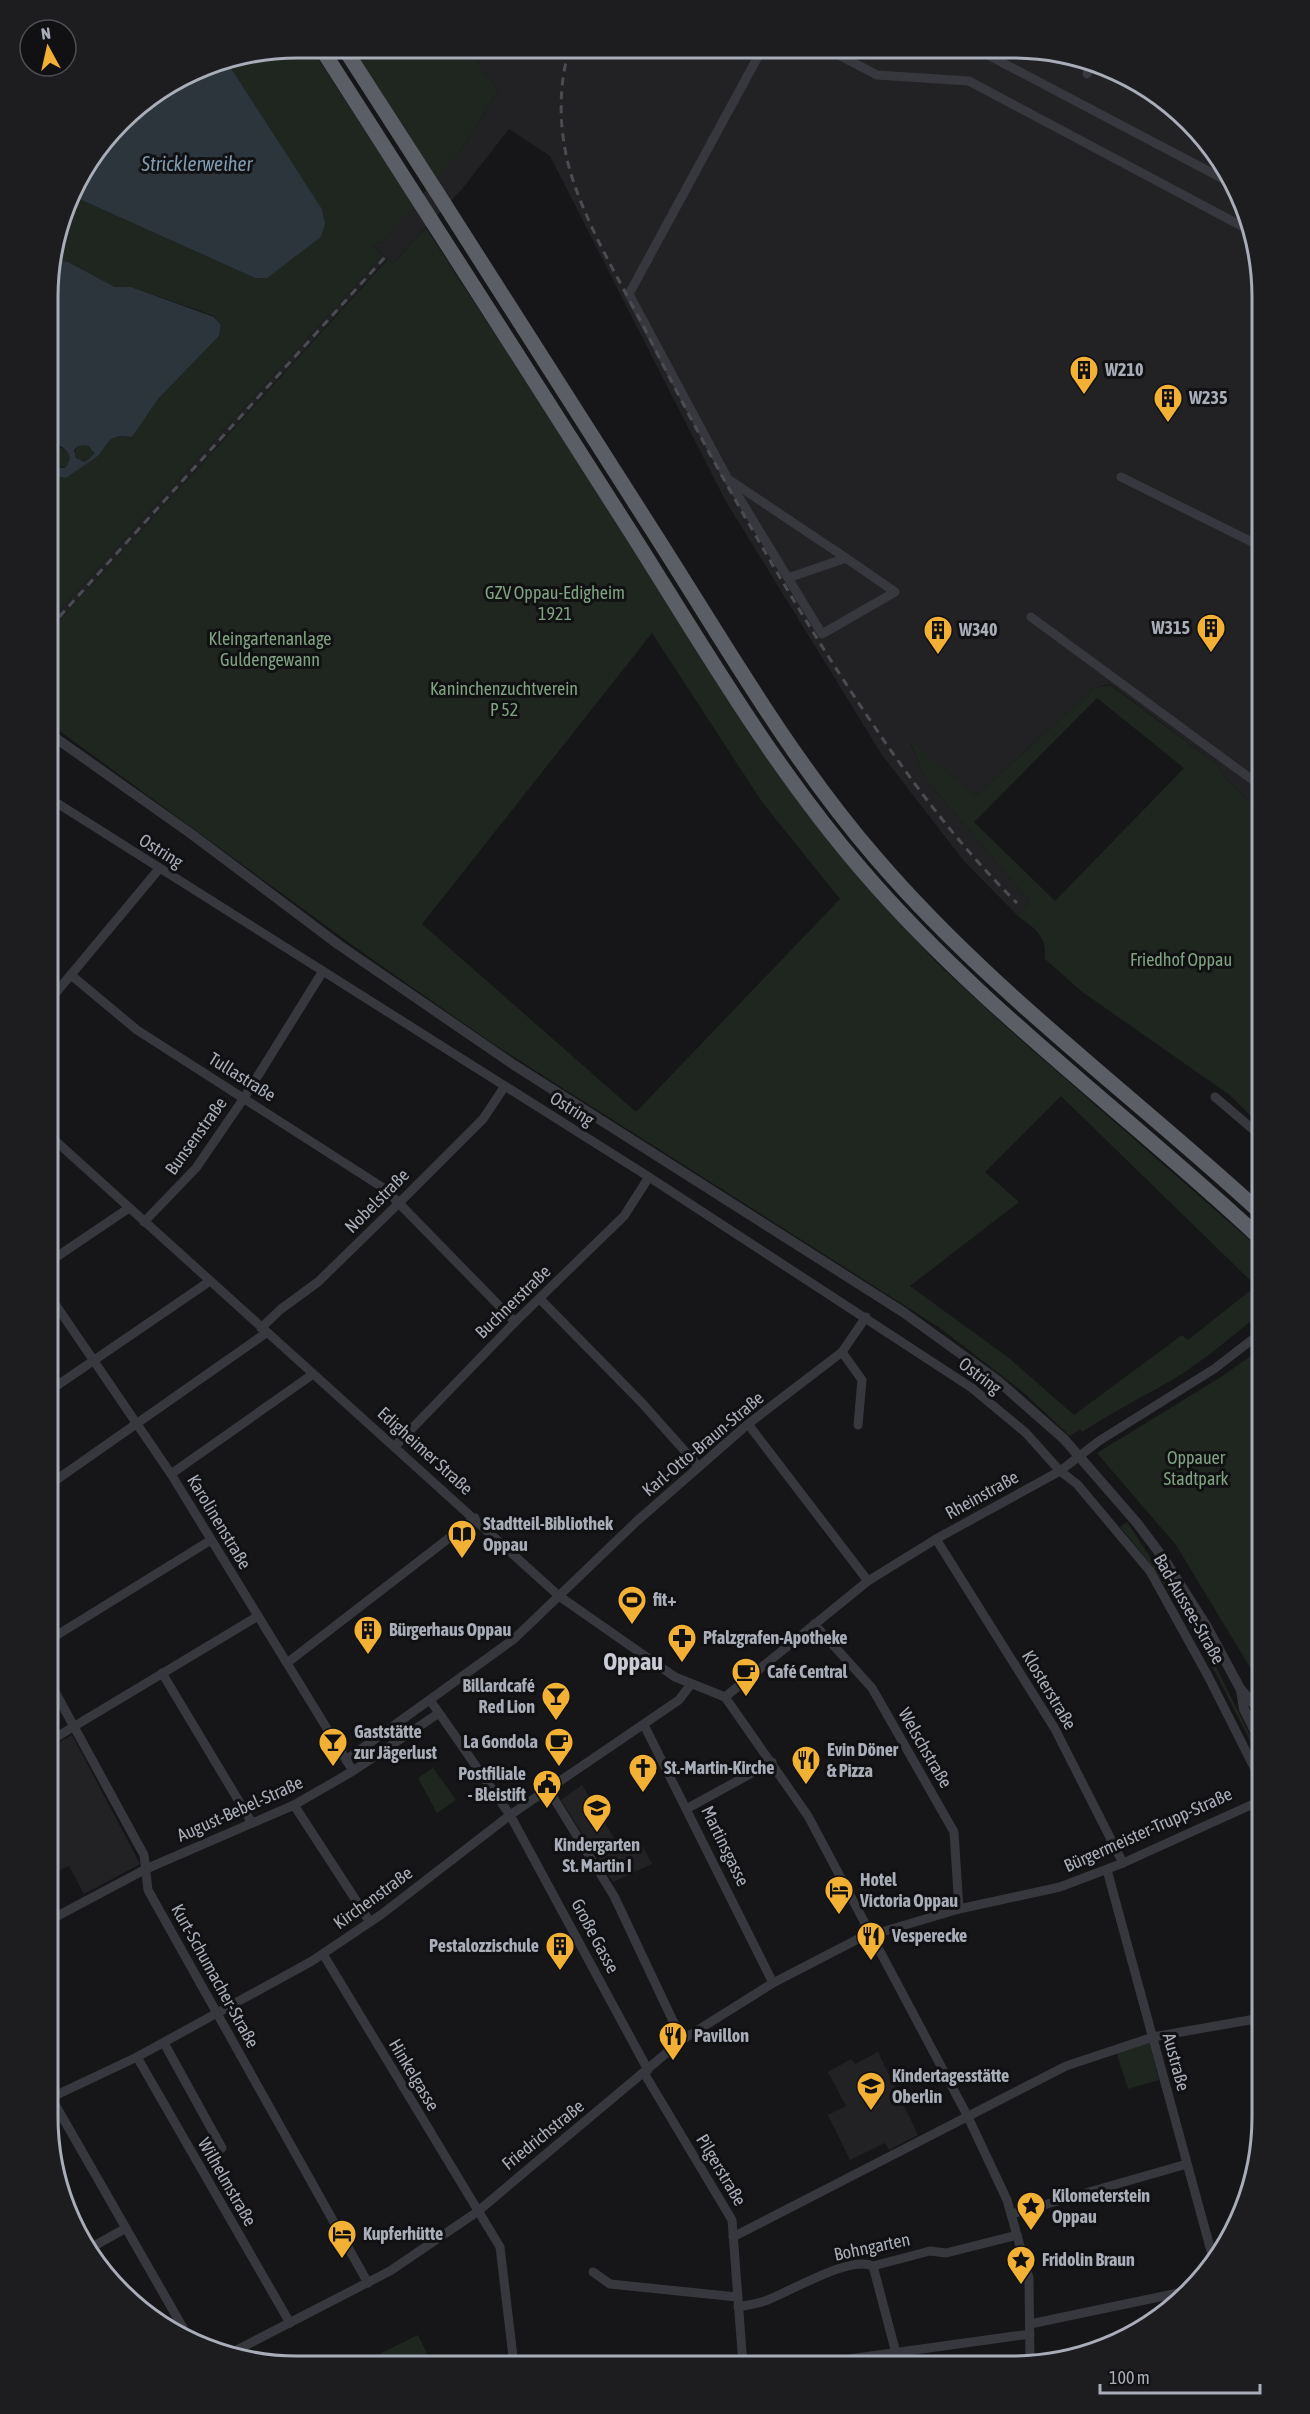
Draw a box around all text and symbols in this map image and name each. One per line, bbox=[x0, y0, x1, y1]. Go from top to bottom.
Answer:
north arrow bbox=[18, 18, 78, 78]
text: N bbox=[40, 24, 52, 43]
water label: Stricklerweiher bbox=[141, 152, 254, 175]
building icon: W210 bbox=[1068, 354, 1100, 396]
place label: W210 bbox=[1104, 359, 1143, 380]
building icon: W235 bbox=[1152, 382, 1184, 424]
place label: W235 bbox=[1188, 387, 1227, 408]
park label: GZV Oppau-Edigheim 1921 bbox=[485, 582, 625, 624]
building icon: W315 bbox=[1195, 612, 1227, 654]
building icon: W340 bbox=[922, 614, 954, 656]
place label: W315 bbox=[1151, 617, 1190, 638]
place label: W340 bbox=[958, 619, 997, 640]
park label: Kleingartenanlage Guldengewann bbox=[208, 628, 332, 670]
park label: Kaninchenzuchtverein P 52 bbox=[430, 678, 578, 720]
street label: Ostring bbox=[135, 829, 187, 872]
park label: Friedhof Oppau bbox=[1130, 949, 1232, 970]
street label: Tullastraße bbox=[205, 1048, 280, 1105]
street label: Ostring bbox=[546, 1087, 598, 1130]
street label: Bunsenstraße bbox=[160, 1093, 231, 1179]
street label: Nobelstraße bbox=[340, 1164, 413, 1237]
street label: Buchnerstraße bbox=[471, 1261, 555, 1343]
street label: Ostring bbox=[955, 1353, 1006, 1399]
street label: Karl-Otto-Braun-Straße bbox=[638, 1387, 767, 1500]
street label: Edigheimer Straße bbox=[373, 1402, 477, 1499]
park label: Oppauer Stadtpark bbox=[1164, 1447, 1229, 1489]
street label: Rheinstraße bbox=[942, 1466, 1022, 1523]
street label: Karolinenstraße bbox=[183, 1471, 256, 1573]
place label: Stadtteil-Bibliothek Oppau bbox=[483, 1513, 614, 1555]
library icon: Stadtteil-Bibliothek Oppau bbox=[446, 1518, 478, 1560]
street label: Bad-Aussee-Straße bbox=[1149, 1550, 1229, 1668]
sports icon: fit+ bbox=[616, 1584, 648, 1626]
place label: fit+ bbox=[652, 1589, 677, 1610]
building icon: Bürgerhaus Oppau bbox=[352, 1614, 384, 1656]
place label: Bürgerhaus Oppau bbox=[389, 1619, 511, 1640]
pharmacy icon: Pfalzgrafen-Apotheke bbox=[666, 1622, 698, 1664]
place label: Pfalzgrafen-Apotheke bbox=[703, 1627, 847, 1648]
street label: Klosterstraße bbox=[1018, 1647, 1081, 1733]
district label: Oppau bbox=[603, 1648, 663, 1675]
cafe icon: Café Central bbox=[730, 1656, 762, 1698]
place label: Café Central bbox=[767, 1661, 848, 1682]
place label: Billardcafé Red Lion bbox=[462, 1675, 535, 1717]
bar icon: Billardcafé Red Lion bbox=[540, 1680, 572, 1722]
street label: Welschstraße bbox=[894, 1704, 957, 1791]
place label: Gaststätte zur Jägerlust bbox=[354, 1721, 438, 1763]
bar icon: Gaststätte zur Jägerlust bbox=[317, 1726, 349, 1768]
cafe icon: La Gondola bbox=[543, 1726, 575, 1768]
place label: La Gondola bbox=[463, 1731, 538, 1752]
place label: Evin Döner & Pizza bbox=[827, 1739, 899, 1781]
restaurant icon: Evin Döner & Pizza bbox=[790, 1744, 822, 1786]
church icon: St.-Martin-Kirche bbox=[627, 1752, 659, 1794]
place label: St.-Martin-Kirche bbox=[664, 1757, 774, 1778]
place label: Postfiliale - Bleistift bbox=[458, 1763, 527, 1805]
public building icon: Postfiliale - Bleistift bbox=[531, 1768, 563, 1810]
street label: August-Bebel-Straße bbox=[174, 1771, 306, 1846]
street label: Bürgermeister-Trupp-Straße bbox=[1061, 1783, 1235, 1876]
school or university icon: Kindergarten St. Martin I bbox=[581, 1792, 613, 1834]
street label: Martinsgasse bbox=[697, 1802, 754, 1889]
place label: Kindergarten St. Martin I bbox=[554, 1834, 640, 1876]
street label: Kirchenstraße bbox=[329, 1862, 416, 1933]
place label: Hotel Victoria Oppau bbox=[859, 1869, 958, 1911]
hotel icon: Hotel Victoria Oppau bbox=[823, 1874, 855, 1916]
street label: Große Gasse bbox=[567, 1895, 624, 1977]
street label: Kurt-Schumacher-Straße bbox=[167, 1900, 264, 2051]
restaurant icon: Vesperecke bbox=[855, 1920, 887, 1962]
place label: Vesperecke bbox=[891, 1925, 967, 1946]
building icon: Pestalozzischule bbox=[544, 1930, 576, 1972]
place label: Pestalozzischule bbox=[429, 1935, 539, 1956]
restaurant icon: Pavillon bbox=[657, 2020, 689, 2062]
place label: Pavillon bbox=[694, 2025, 749, 2046]
street label: Austraße bbox=[1159, 2031, 1194, 2093]
street label: Hinkelgasse bbox=[385, 2035, 444, 2115]
place label: Kindertagesstätte Oberlin bbox=[892, 2065, 1009, 2107]
school or university icon: Kindertagesstätte Oberlin bbox=[855, 2070, 887, 2112]
street label: Friedrichstraße bbox=[497, 2095, 588, 2174]
street label: Pilgerstraße bbox=[692, 2130, 751, 2209]
street label: Wilhelmstraße bbox=[194, 2134, 261, 2229]
place label: Kilometerstein Oppau bbox=[1052, 2185, 1150, 2227]
place icon: Kilometerstein Oppau bbox=[1015, 2190, 1047, 2232]
hotel icon: Kupferhütte bbox=[326, 2218, 358, 2260]
place label: Kupferhütte bbox=[363, 2223, 443, 2244]
street label: Bohngarten bbox=[832, 2228, 912, 2265]
place icon: Fridolin Braun bbox=[1005, 2244, 1037, 2286]
place label: Fridolin Braun bbox=[1042, 2249, 1135, 2270]
scale bar bbox=[1100, 2357, 1260, 2395]
text: 100 m bbox=[1109, 2367, 1150, 2388]

